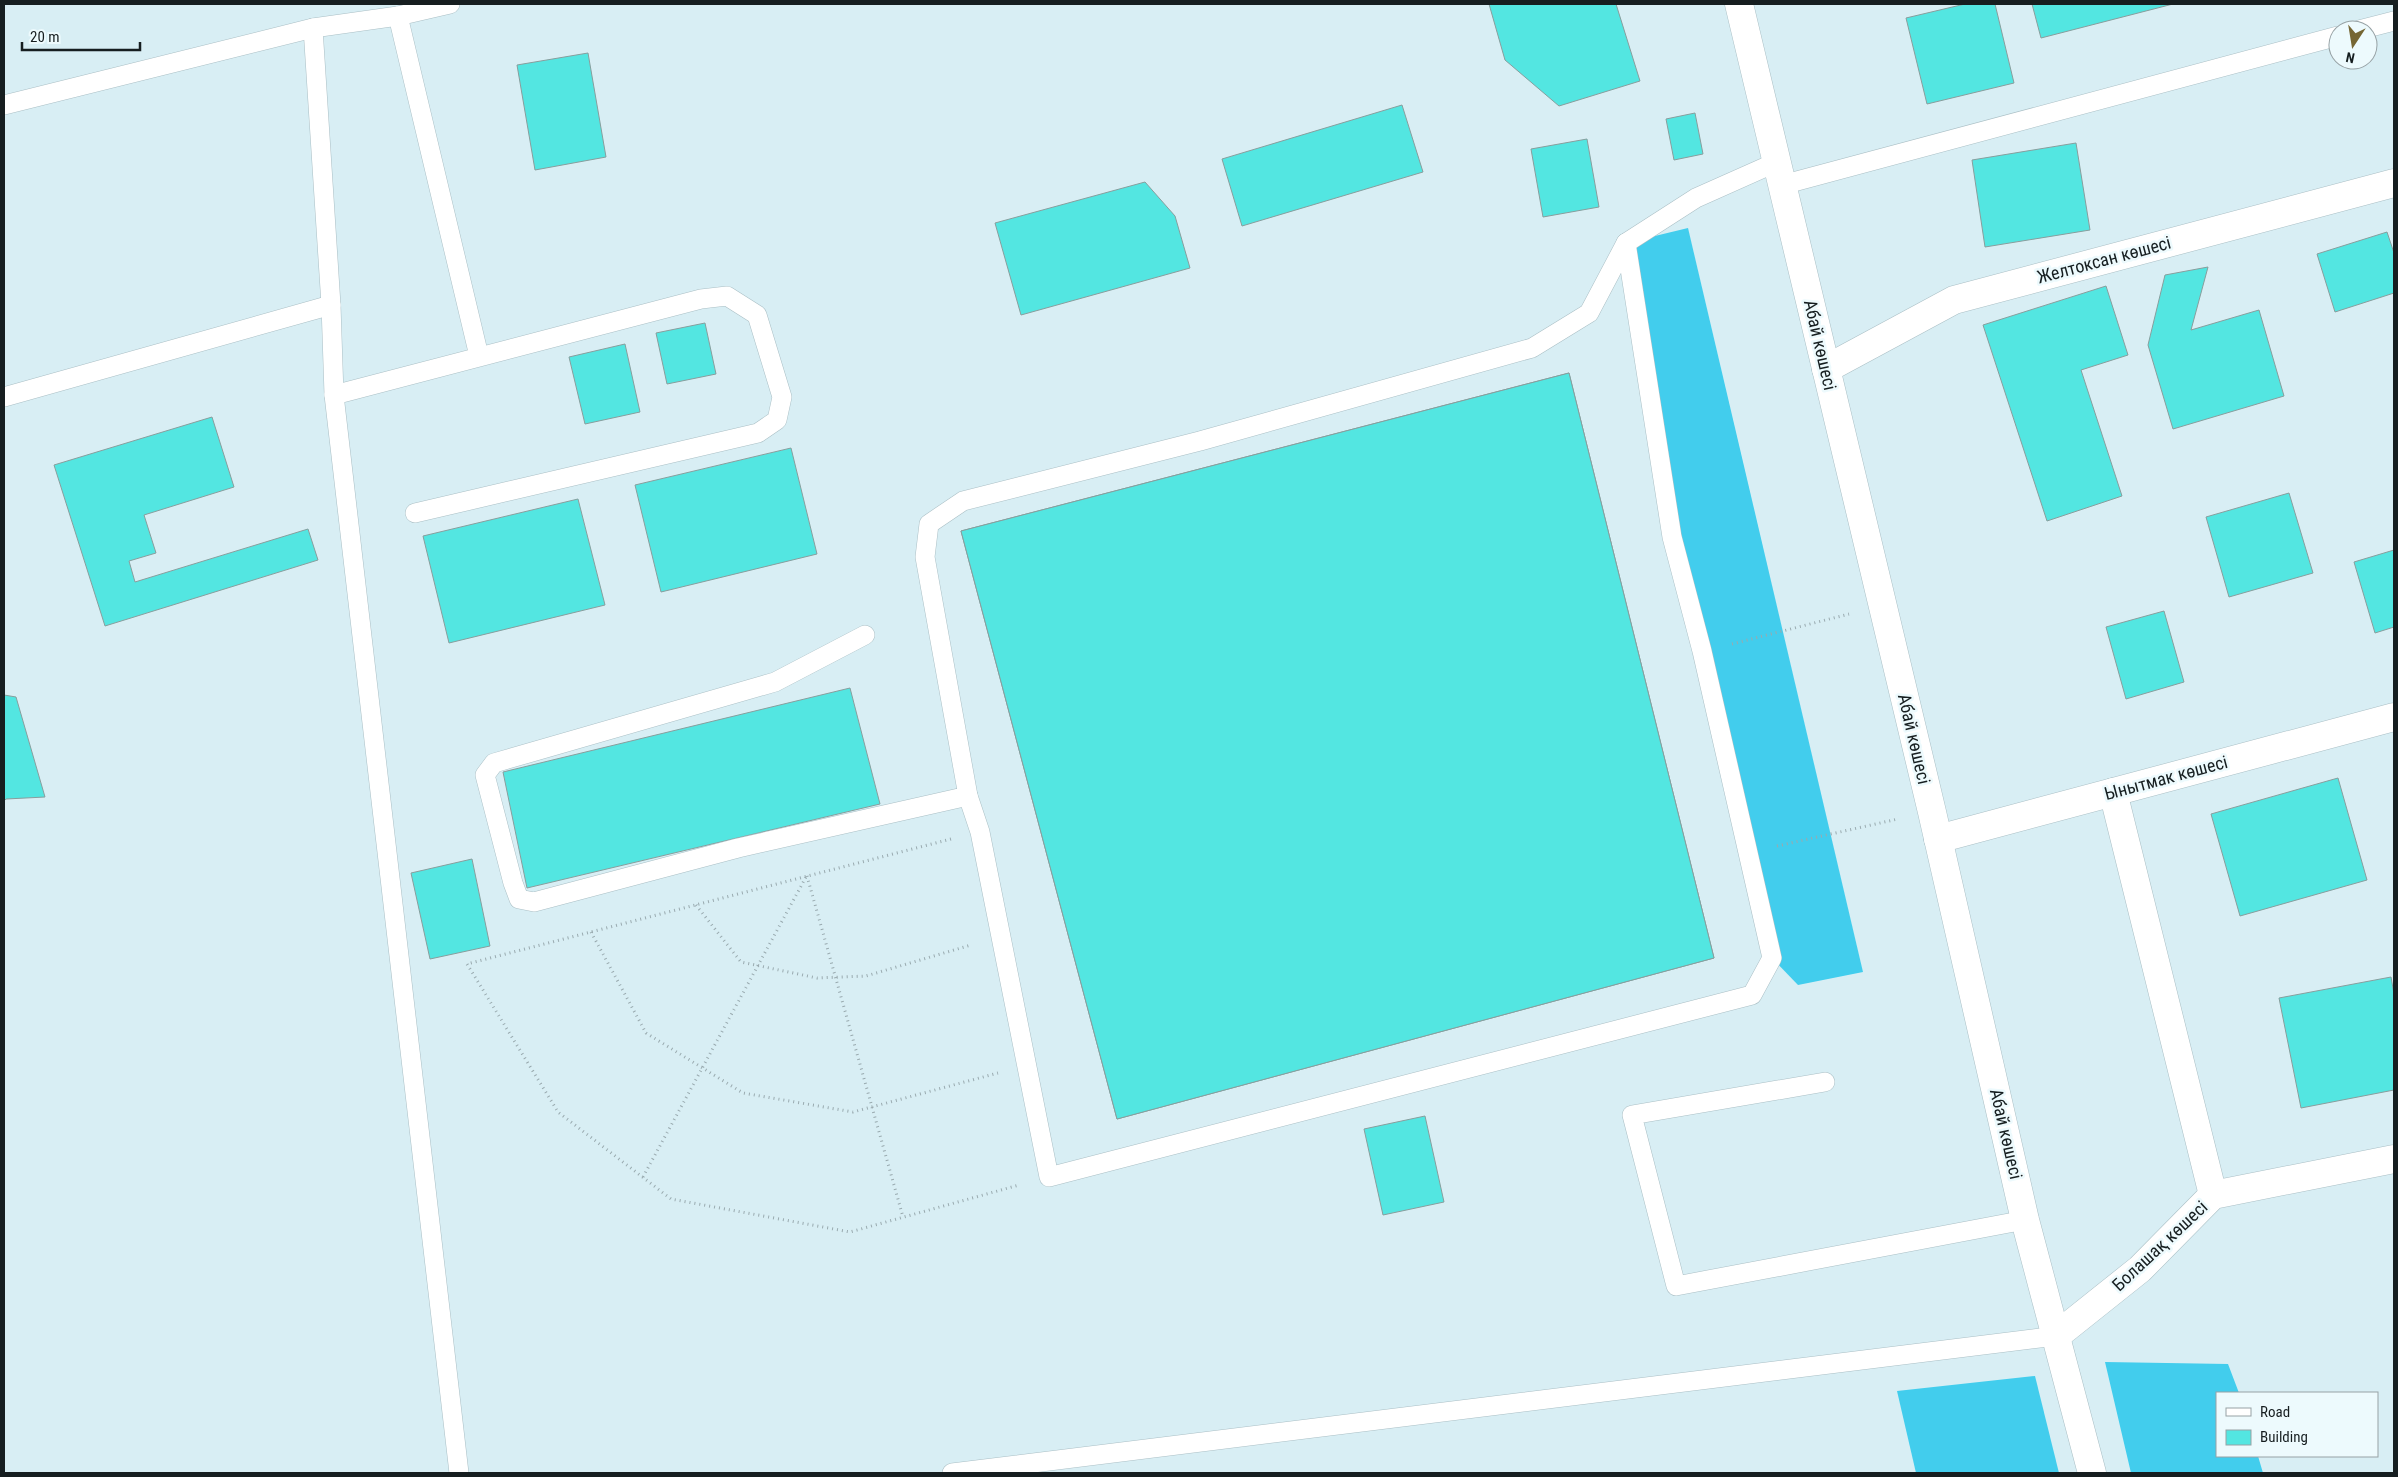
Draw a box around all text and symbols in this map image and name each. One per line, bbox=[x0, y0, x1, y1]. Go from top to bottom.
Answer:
scale bar bbox=[22, 20, 140, 52]
north arrow bbox=[2328, 20, 2378, 70]
text: 20 m bbox=[30, 28, 60, 46]
text: N bbox=[2344, 49, 2356, 66]
street label: Желтоксан көшесі bbox=[2035, 232, 2173, 287]
street label: Абай көшесі bbox=[1800, 298, 1841, 392]
street label: Абай көшесі bbox=[1894, 692, 1935, 786]
street label: Ынытмак көшесі bbox=[2102, 751, 2230, 804]
street label: Абай көшесі bbox=[1986, 1087, 2027, 1181]
street label: Болашақ көшесі bbox=[2108, 1196, 2212, 1295]
legend bbox=[2216, 1392, 2378, 1457]
text: Road bbox=[2260, 1403, 2290, 1421]
text: Building bbox=[2260, 1428, 2308, 1446]

